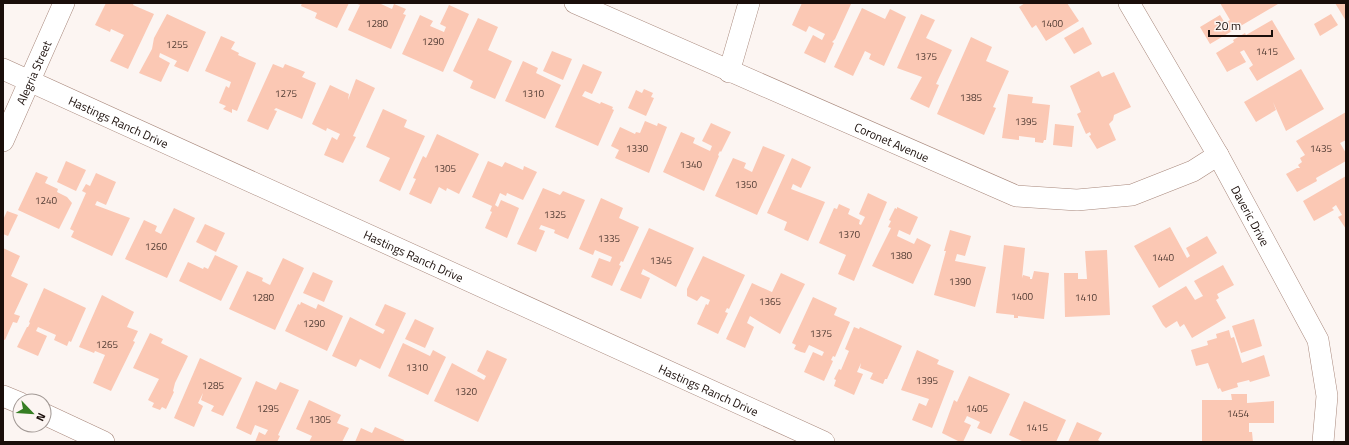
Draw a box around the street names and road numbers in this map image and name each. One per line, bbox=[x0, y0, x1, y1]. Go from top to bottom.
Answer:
street label: Alegria Street bbox=[11, 36, 56, 108]
street label: Hastings Ranch Drive bbox=[66, 91, 172, 153]
street label: Coronet Avenue bbox=[851, 117, 932, 166]
street label: Daveric Drive bbox=[1227, 182, 1275, 249]
street label: Hastings Ranch Drive bbox=[361, 225, 467, 287]
street label: Hastings Ranch Drive bbox=[656, 359, 762, 421]

